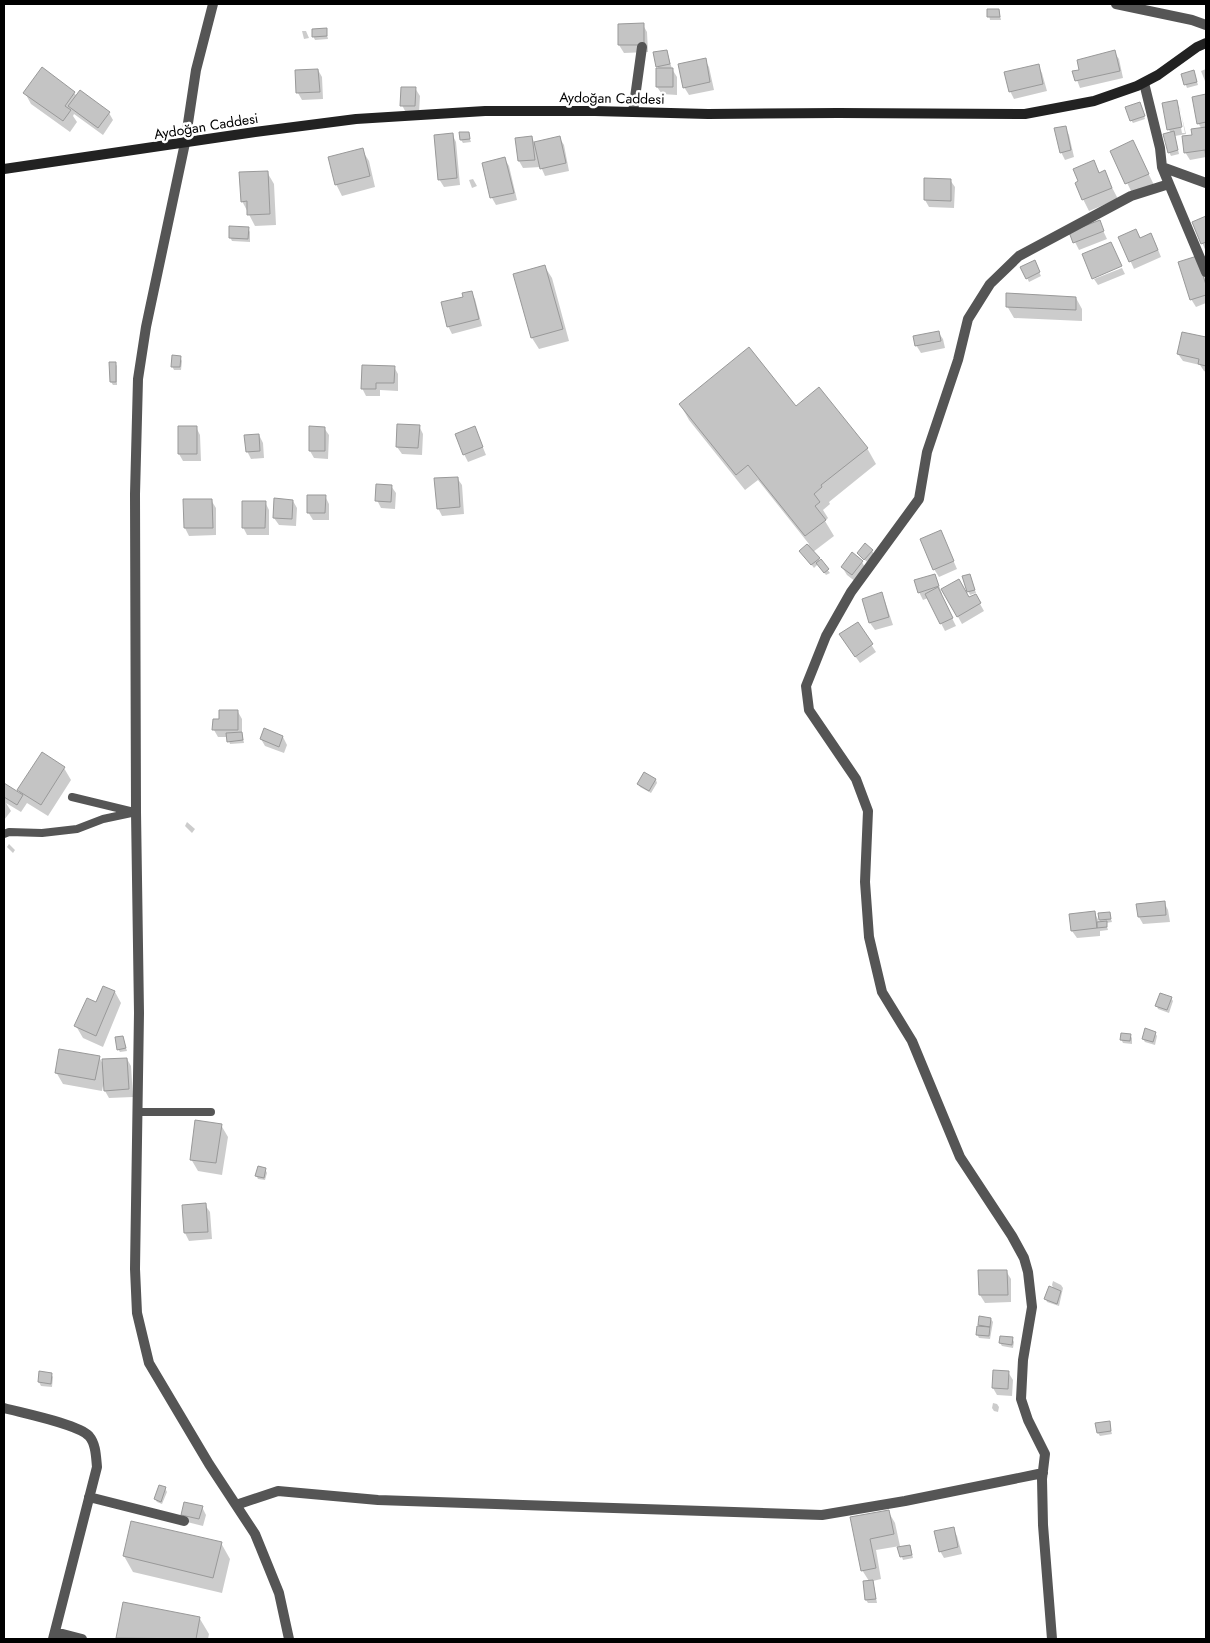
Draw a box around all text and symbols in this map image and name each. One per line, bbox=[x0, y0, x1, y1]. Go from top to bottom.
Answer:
street label: Aydoğan Caddesi bbox=[559, 87, 665, 109]
street label: Aydoğan Caddesi bbox=[152, 108, 260, 144]

